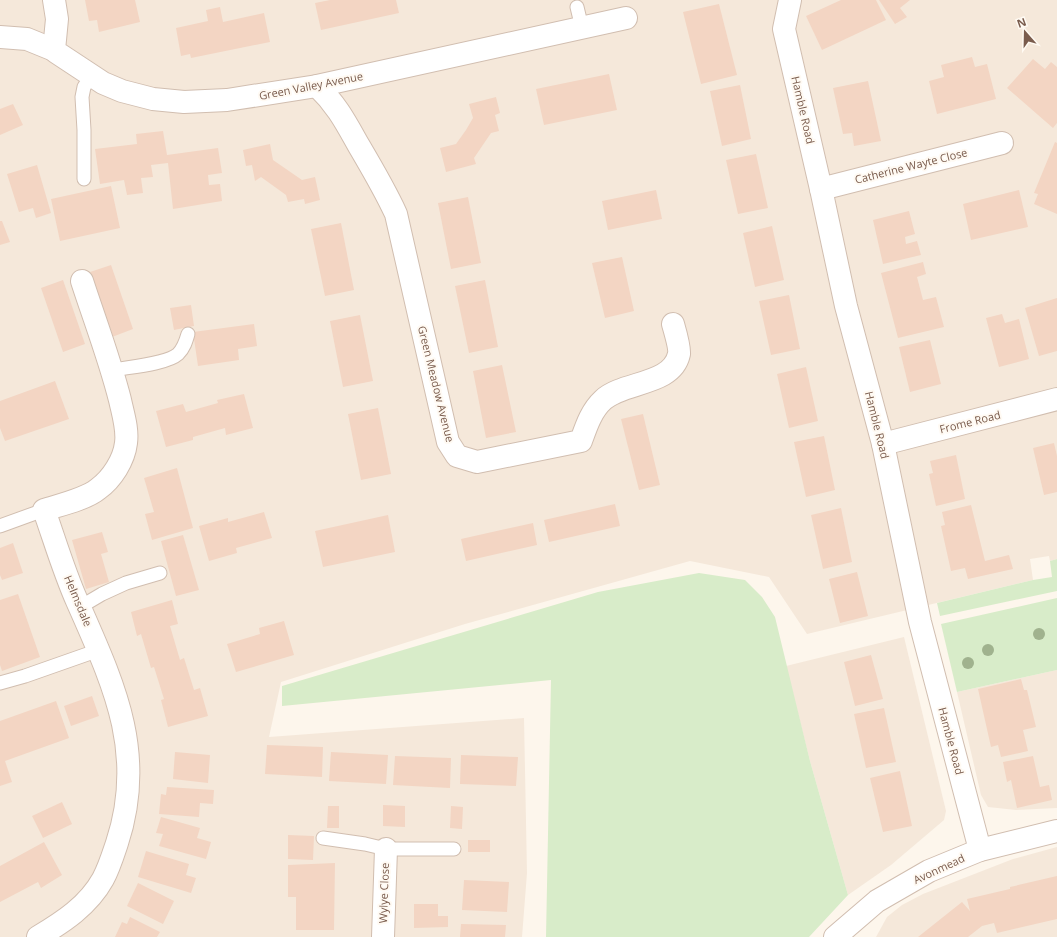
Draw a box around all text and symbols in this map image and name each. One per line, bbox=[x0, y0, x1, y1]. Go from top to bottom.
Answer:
north arrow bbox=[1005, 12, 1045, 52]
text: N bbox=[1015, 14, 1028, 31]
street label: Green Valley Avenue bbox=[258, 68, 364, 103]
street label: Hamble Road bbox=[788, 74, 819, 145]
street label: Catherine Wayte Close bbox=[853, 144, 969, 187]
street label: Green Meadow Avenue bbox=[415, 324, 458, 444]
street label: Hamble Road bbox=[862, 389, 893, 460]
street label: Frome Road bbox=[938, 407, 1002, 436]
street label: Helmsdale bbox=[61, 573, 96, 629]
street label: Hamble Road bbox=[935, 706, 968, 776]
street label: Avonmead bbox=[911, 850, 967, 887]
street label: Wylye Close bbox=[375, 862, 392, 924]

